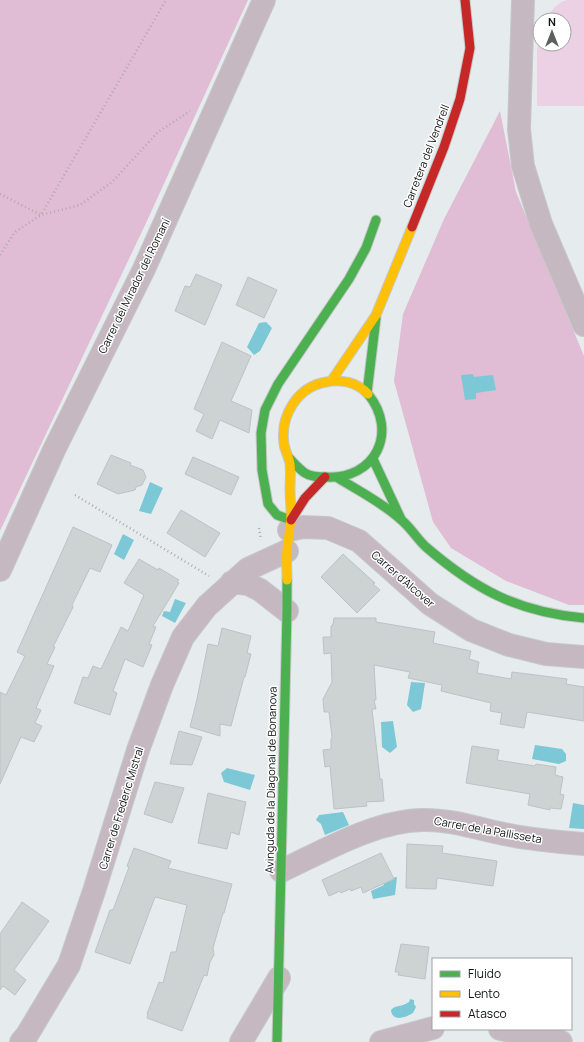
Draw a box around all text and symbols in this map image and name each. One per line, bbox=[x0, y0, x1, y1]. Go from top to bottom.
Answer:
north arrow bbox=[532, 12, 572, 52]
text: N bbox=[548, 14, 556, 29]
street label: Carretera del Vendrell bbox=[399, 102, 452, 210]
street label: Carrer del Mirador del Romaní bbox=[94, 215, 173, 356]
street label: Carrer d'Alcover bbox=[368, 547, 438, 610]
street label: Avinguda de la Diagonal de Bonanova bbox=[261, 686, 280, 874]
street label: Carrer de Frederic Mistral bbox=[95, 745, 146, 871]
street label: Carrer de la Pallisseta bbox=[433, 813, 543, 846]
legend bbox=[432, 958, 572, 1030]
text: Fluido bbox=[468, 965, 501, 982]
text: Lento bbox=[468, 985, 500, 1002]
text: Atasco bbox=[468, 1005, 507, 1022]

